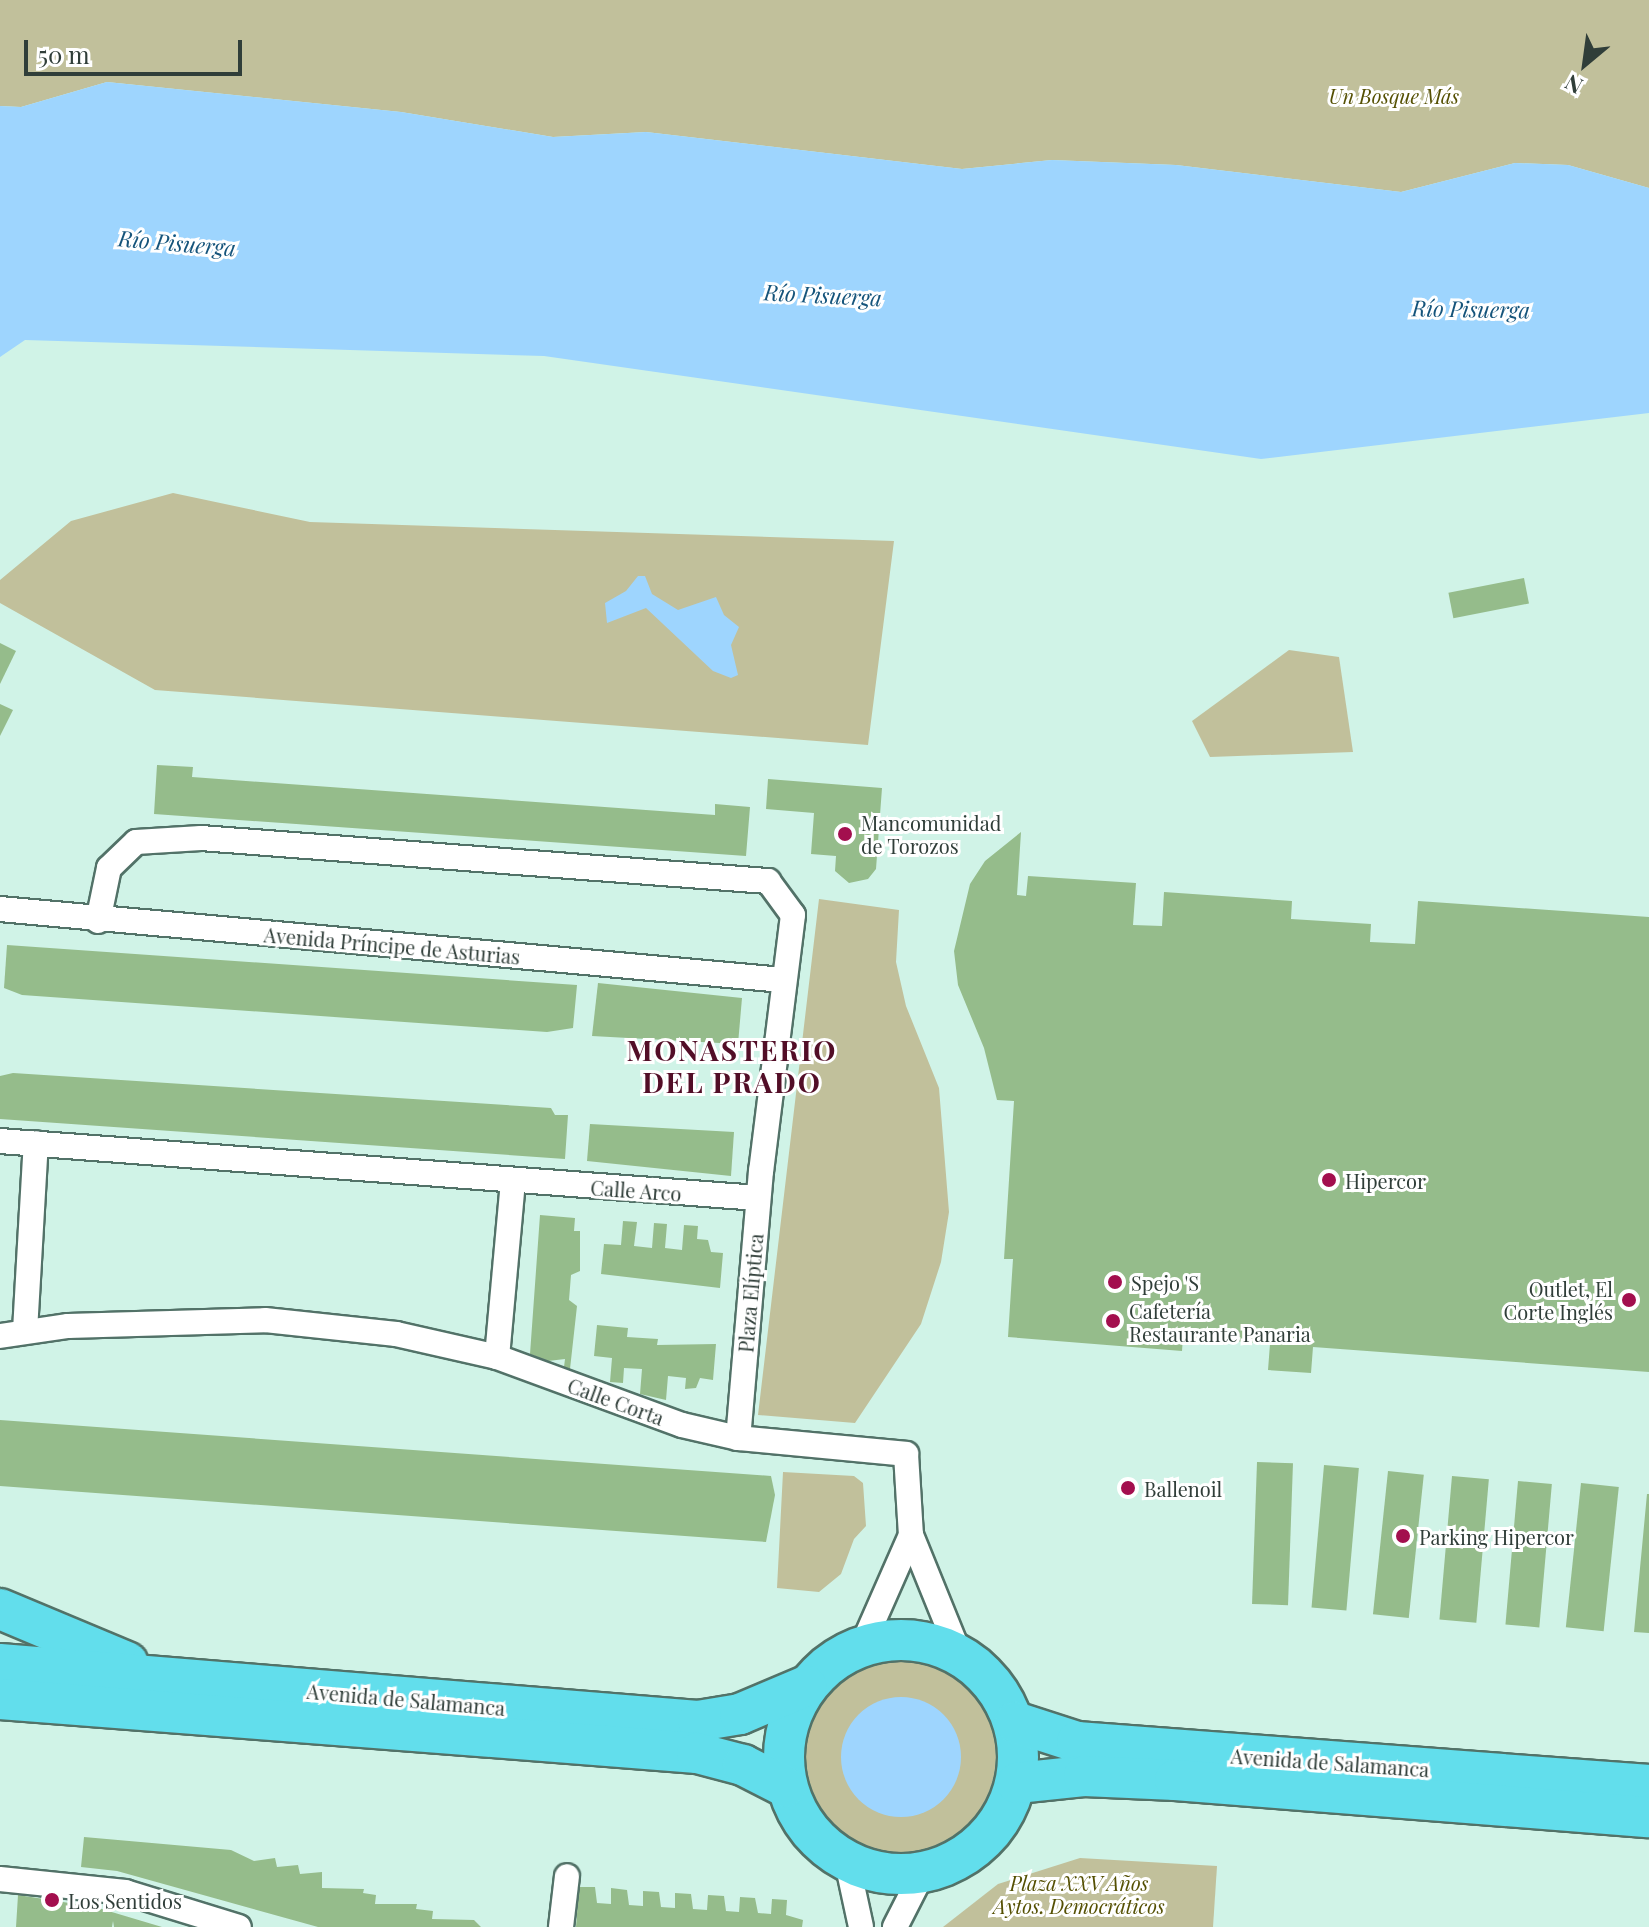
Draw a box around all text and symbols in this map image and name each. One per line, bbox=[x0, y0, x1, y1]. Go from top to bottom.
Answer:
scale bar bbox=[28, 24, 246, 74]
north arrow bbox=[1545, 24, 1625, 104]
text: 50 m bbox=[38, 38, 90, 70]
text: N bbox=[1559, 68, 1588, 102]
park label: Un Bosque Más bbox=[1329, 83, 1459, 107]
water label: Río Pisuerga bbox=[117, 225, 237, 261]
water label: Río Pisuerga bbox=[763, 279, 883, 311]
water label: Río Pisuerga bbox=[1412, 295, 1530, 323]
place label: Mancomunidad de Torozos bbox=[861, 810, 1001, 857]
marker: Mancomunidad de Torozos bbox=[836, 825, 854, 843]
street label: Avenida Príncipe de Asturias bbox=[262, 922, 522, 968]
district label: MONASTERIO DEL PRADO bbox=[627, 1033, 837, 1099]
place label: Hipercor bbox=[1345, 1168, 1426, 1192]
marker: Hipercor bbox=[1320, 1171, 1338, 1189]
street label: Calle Arco bbox=[589, 1175, 683, 1205]
street label: Plaza Elíptica bbox=[733, 1232, 767, 1354]
place label: Spejo 'S bbox=[1131, 1270, 1199, 1294]
marker: Spejo 'S bbox=[1106, 1273, 1124, 1291]
place label: Outlet, El Corte Inglés bbox=[1504, 1276, 1613, 1323]
marker: Outlet, El Corte Inglés bbox=[1620, 1291, 1638, 1309]
place label: Cafetería Restaurante Panaria bbox=[1129, 1298, 1311, 1345]
marker: Cafetería Restaurante Panaria bbox=[1104, 1312, 1122, 1330]
street label: Calle Corta bbox=[565, 1372, 667, 1430]
place label: Ballenoil bbox=[1144, 1476, 1222, 1500]
marker: Ballenoil bbox=[1119, 1479, 1137, 1497]
place label: Parking Hipercor bbox=[1419, 1524, 1574, 1548]
marker: Parking Hipercor bbox=[1394, 1527, 1412, 1545]
street label: Avenida de Salamanca bbox=[306, 1678, 506, 1720]
street label: Avenida de Salamanca bbox=[1230, 1743, 1430, 1781]
park label: Plaza XXV Años Aytos. Democráticos bbox=[993, 1870, 1165, 1917]
place label: Los Sentidos bbox=[68, 1888, 182, 1912]
marker: Los Sentidos bbox=[43, 1891, 61, 1909]

